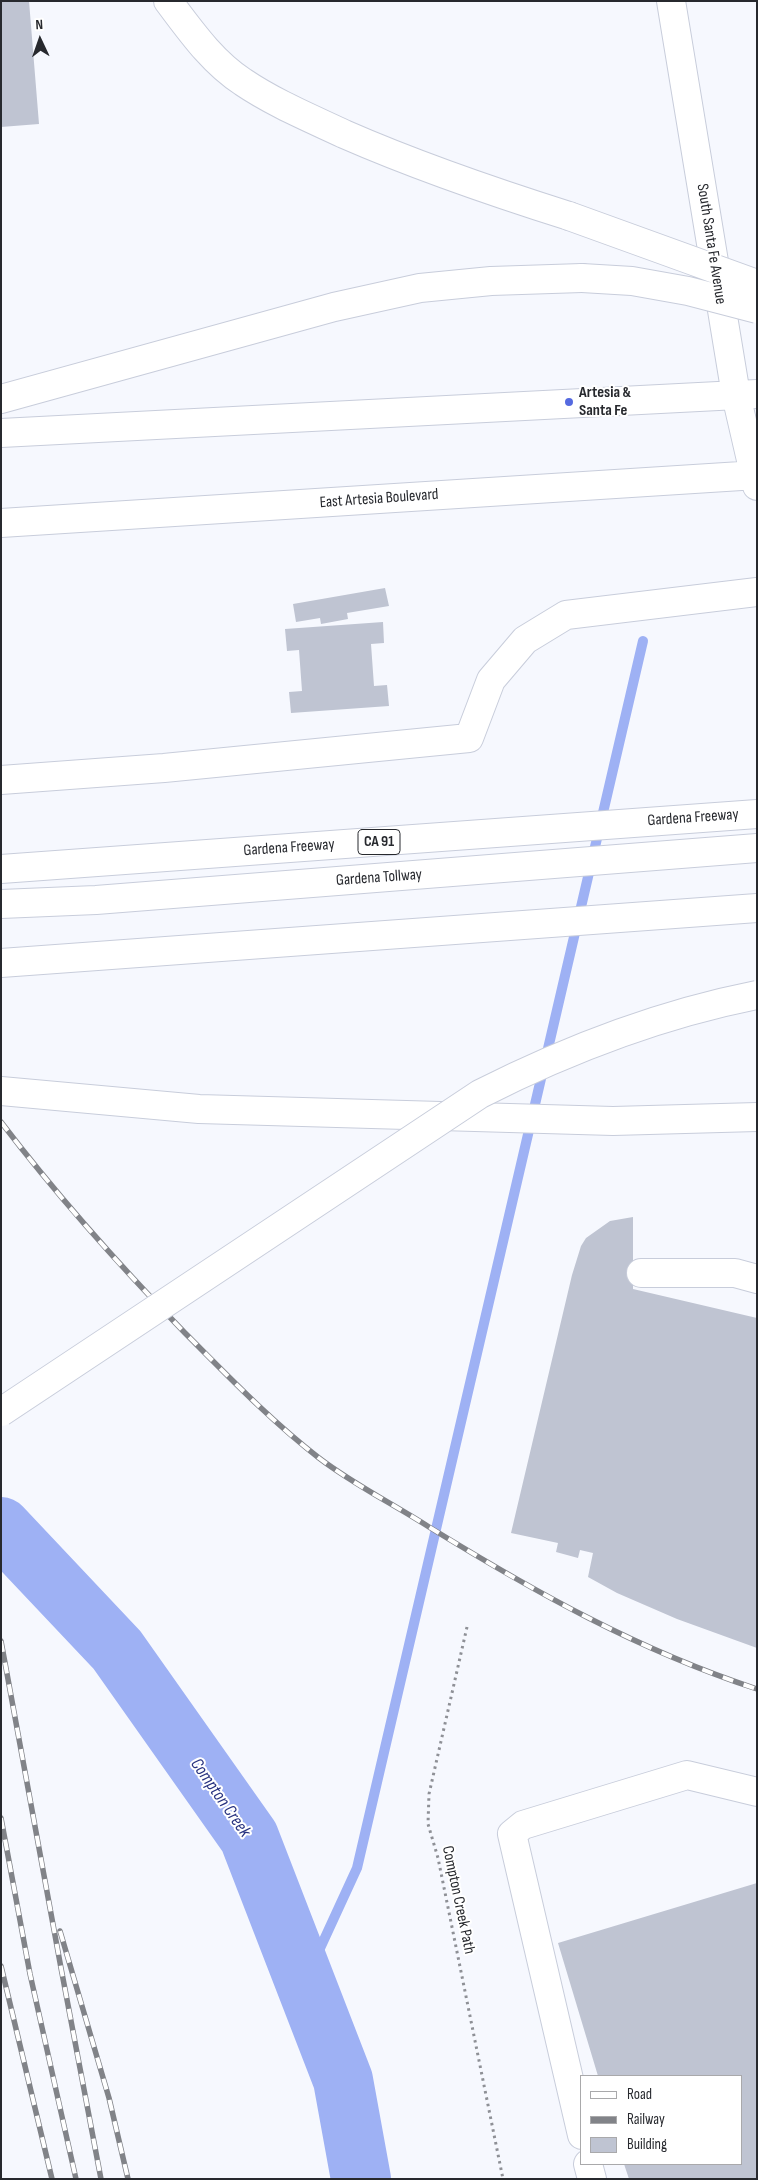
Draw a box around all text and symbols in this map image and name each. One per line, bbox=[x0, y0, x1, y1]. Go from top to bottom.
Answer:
north arrow bbox=[15, 15, 65, 65]
text: N bbox=[35, 16, 43, 33]
street label: South Santa Fe Avenue bbox=[692, 182, 730, 306]
place label: Artesia & Santa Fe bbox=[579, 383, 631, 421]
marker: Artesia & Santa Fe bbox=[563, 396, 575, 408]
street label: East Artesia Boulevard bbox=[319, 485, 439, 513]
street label: Gardena Freeway bbox=[647, 805, 739, 831]
road number: CA 91 bbox=[358, 830, 400, 854]
street label: Gardena Freeway bbox=[243, 835, 335, 861]
street label: Gardena Tollway bbox=[335, 865, 423, 891]
water label: Compton Creek bbox=[185, 1754, 255, 1842]
street label: Compton Creek Path bbox=[437, 1844, 479, 1956]
legend bbox=[580, 2075, 743, 2165]
text: Road bbox=[627, 2085, 652, 2104]
text: Railway bbox=[627, 2110, 665, 2129]
text: Building bbox=[627, 2135, 667, 2154]

